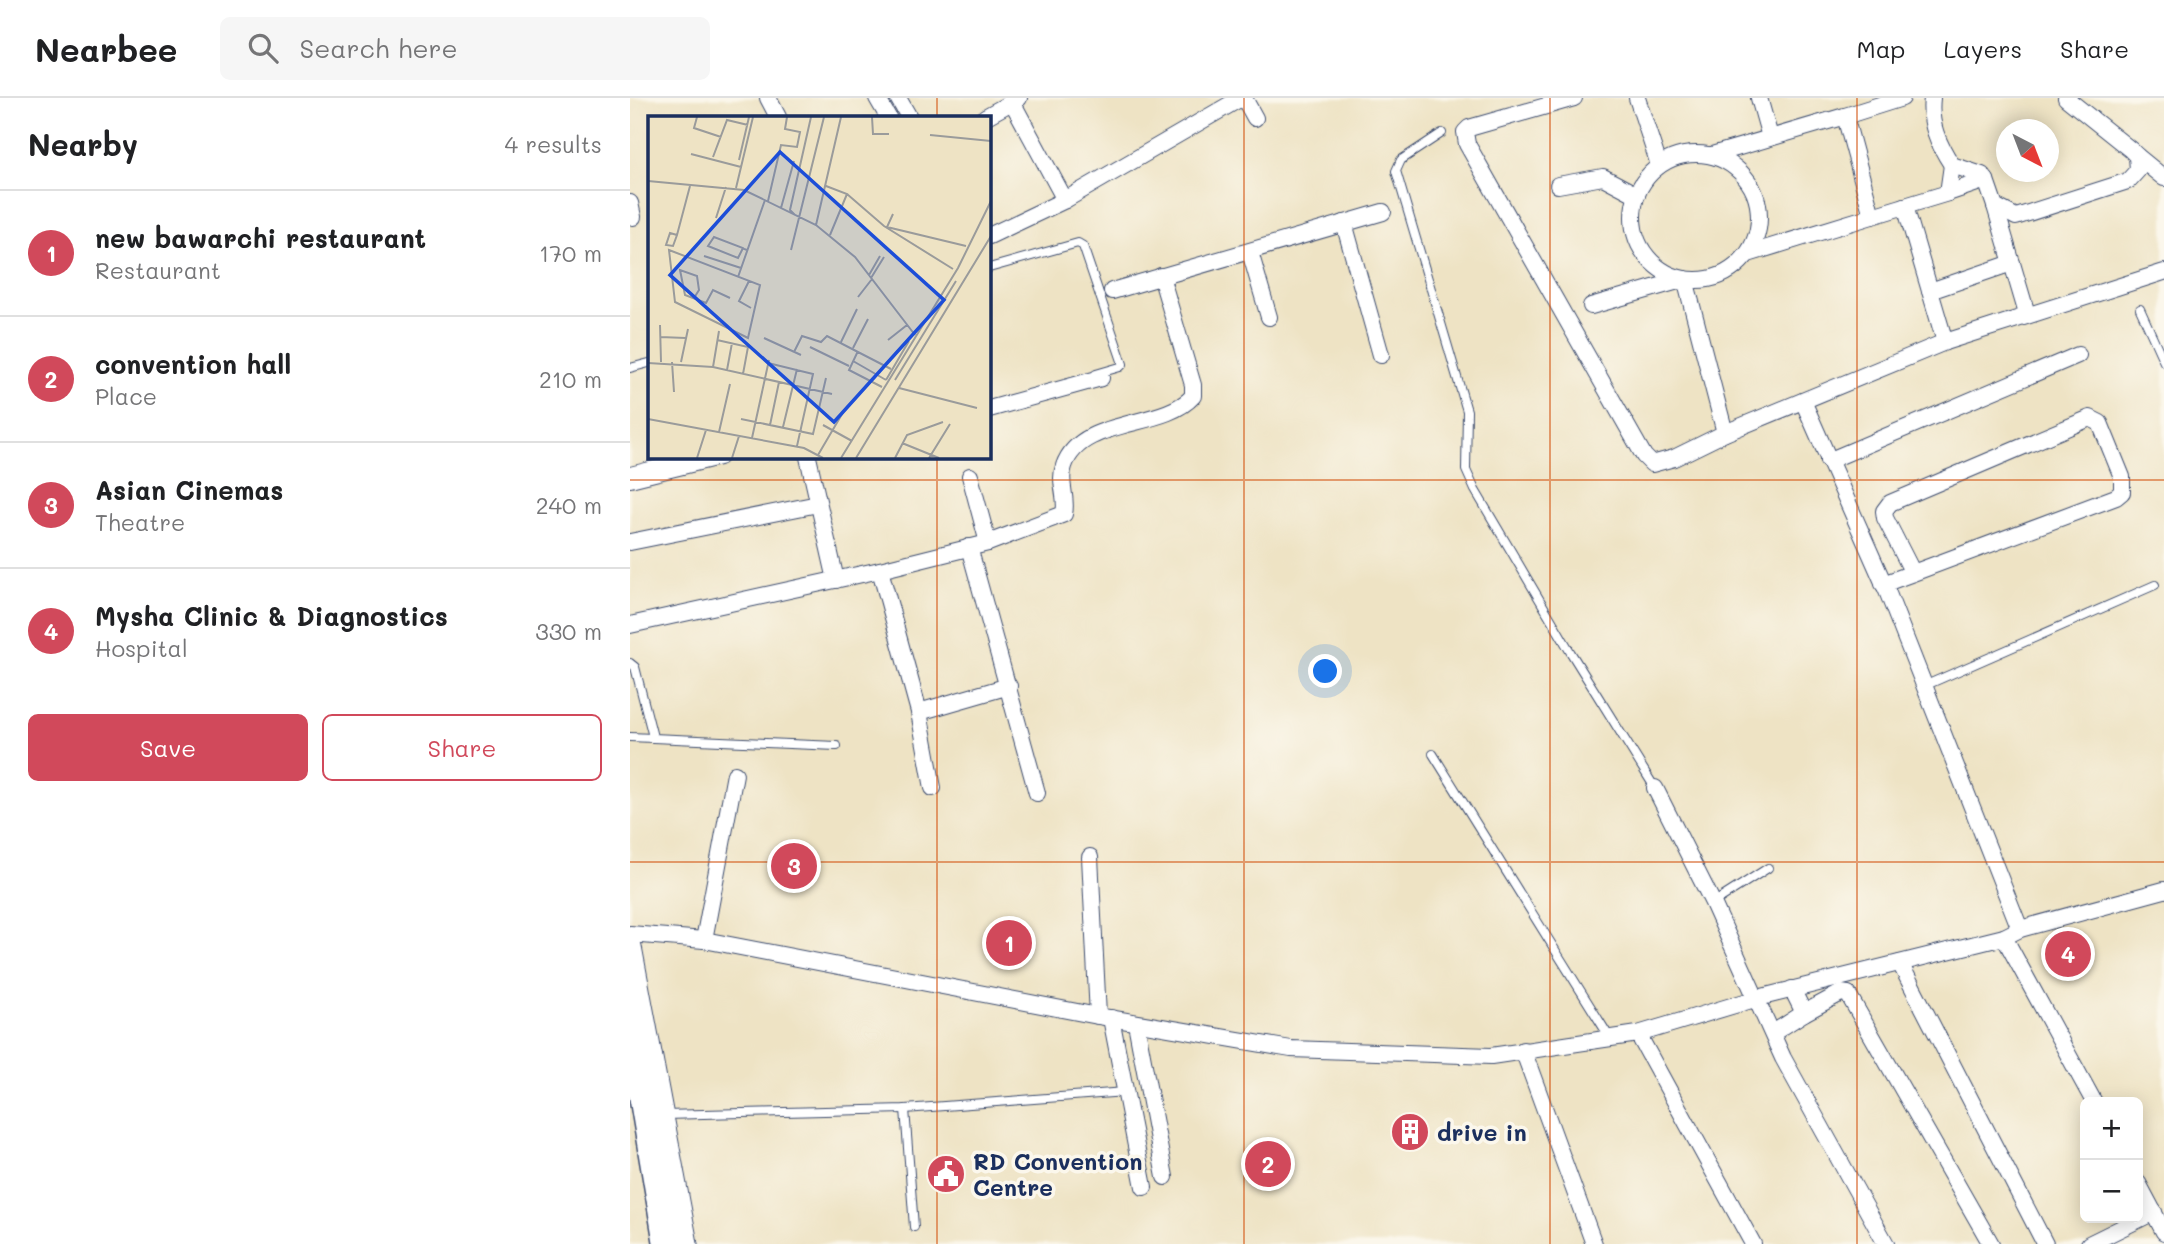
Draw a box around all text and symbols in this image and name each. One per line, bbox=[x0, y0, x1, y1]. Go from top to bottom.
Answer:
search box bbox=[220, 17, 710, 80]
text: Nearbee bbox=[35, 27, 178, 70]
icon: search bbox=[244, 29, 282, 67]
text: Search here bbox=[300, 31, 458, 65]
text: Map bbox=[1857, 33, 1905, 64]
text: Layers bbox=[1943, 33, 2022, 64]
text: Share bbox=[2060, 33, 2129, 64]
inset map bbox=[648, 116, 990, 458]
north arrow bbox=[1996, 119, 2059, 182]
text: Nearby bbox=[28, 124, 138, 164]
text: 4 results bbox=[505, 129, 602, 159]
text: new bawarchi restaurant bbox=[95, 221, 426, 255]
text: 1 bbox=[46, 238, 56, 268]
text: 170 m bbox=[539, 238, 602, 268]
text: Restaurant bbox=[95, 255, 221, 285]
text: convention hall bbox=[95, 347, 291, 381]
text: 2 bbox=[45, 364, 57, 394]
text: 210 m bbox=[539, 364, 602, 394]
text: Place bbox=[95, 381, 157, 411]
text: Asian Cinemas bbox=[95, 473, 283, 507]
text: 3 bbox=[44, 490, 58, 520]
text: 240 m bbox=[536, 490, 602, 520]
text: Theatre bbox=[95, 507, 185, 537]
text: Mysha Clinic & Diagnostics bbox=[95, 599, 448, 633]
text: 4 bbox=[44, 616, 58, 646]
text: 330 m bbox=[535, 616, 602, 646]
text: Hospital bbox=[95, 633, 188, 663]
your location bbox=[1308, 654, 1342, 688]
button: Save bbox=[28, 714, 308, 781]
button: Share bbox=[322, 714, 602, 781]
pin: 3 bbox=[771, 840, 817, 892]
pin: 1 bbox=[986, 917, 1032, 969]
pin: 4 bbox=[2045, 928, 2091, 980]
map controls bbox=[2080, 1097, 2143, 1223]
button: + bbox=[2080, 1097, 2143, 1160]
building icon: drive in bbox=[1389, 1111, 1431, 1153]
place label: drive in bbox=[1437, 1117, 1527, 1147]
pin: 2 bbox=[1245, 1138, 1291, 1190]
place label: RD Convention Centre bbox=[973, 1146, 1142, 1202]
public building icon: RD Convention Centre bbox=[925, 1153, 967, 1195]
button: − bbox=[2080, 1160, 2143, 1223]

